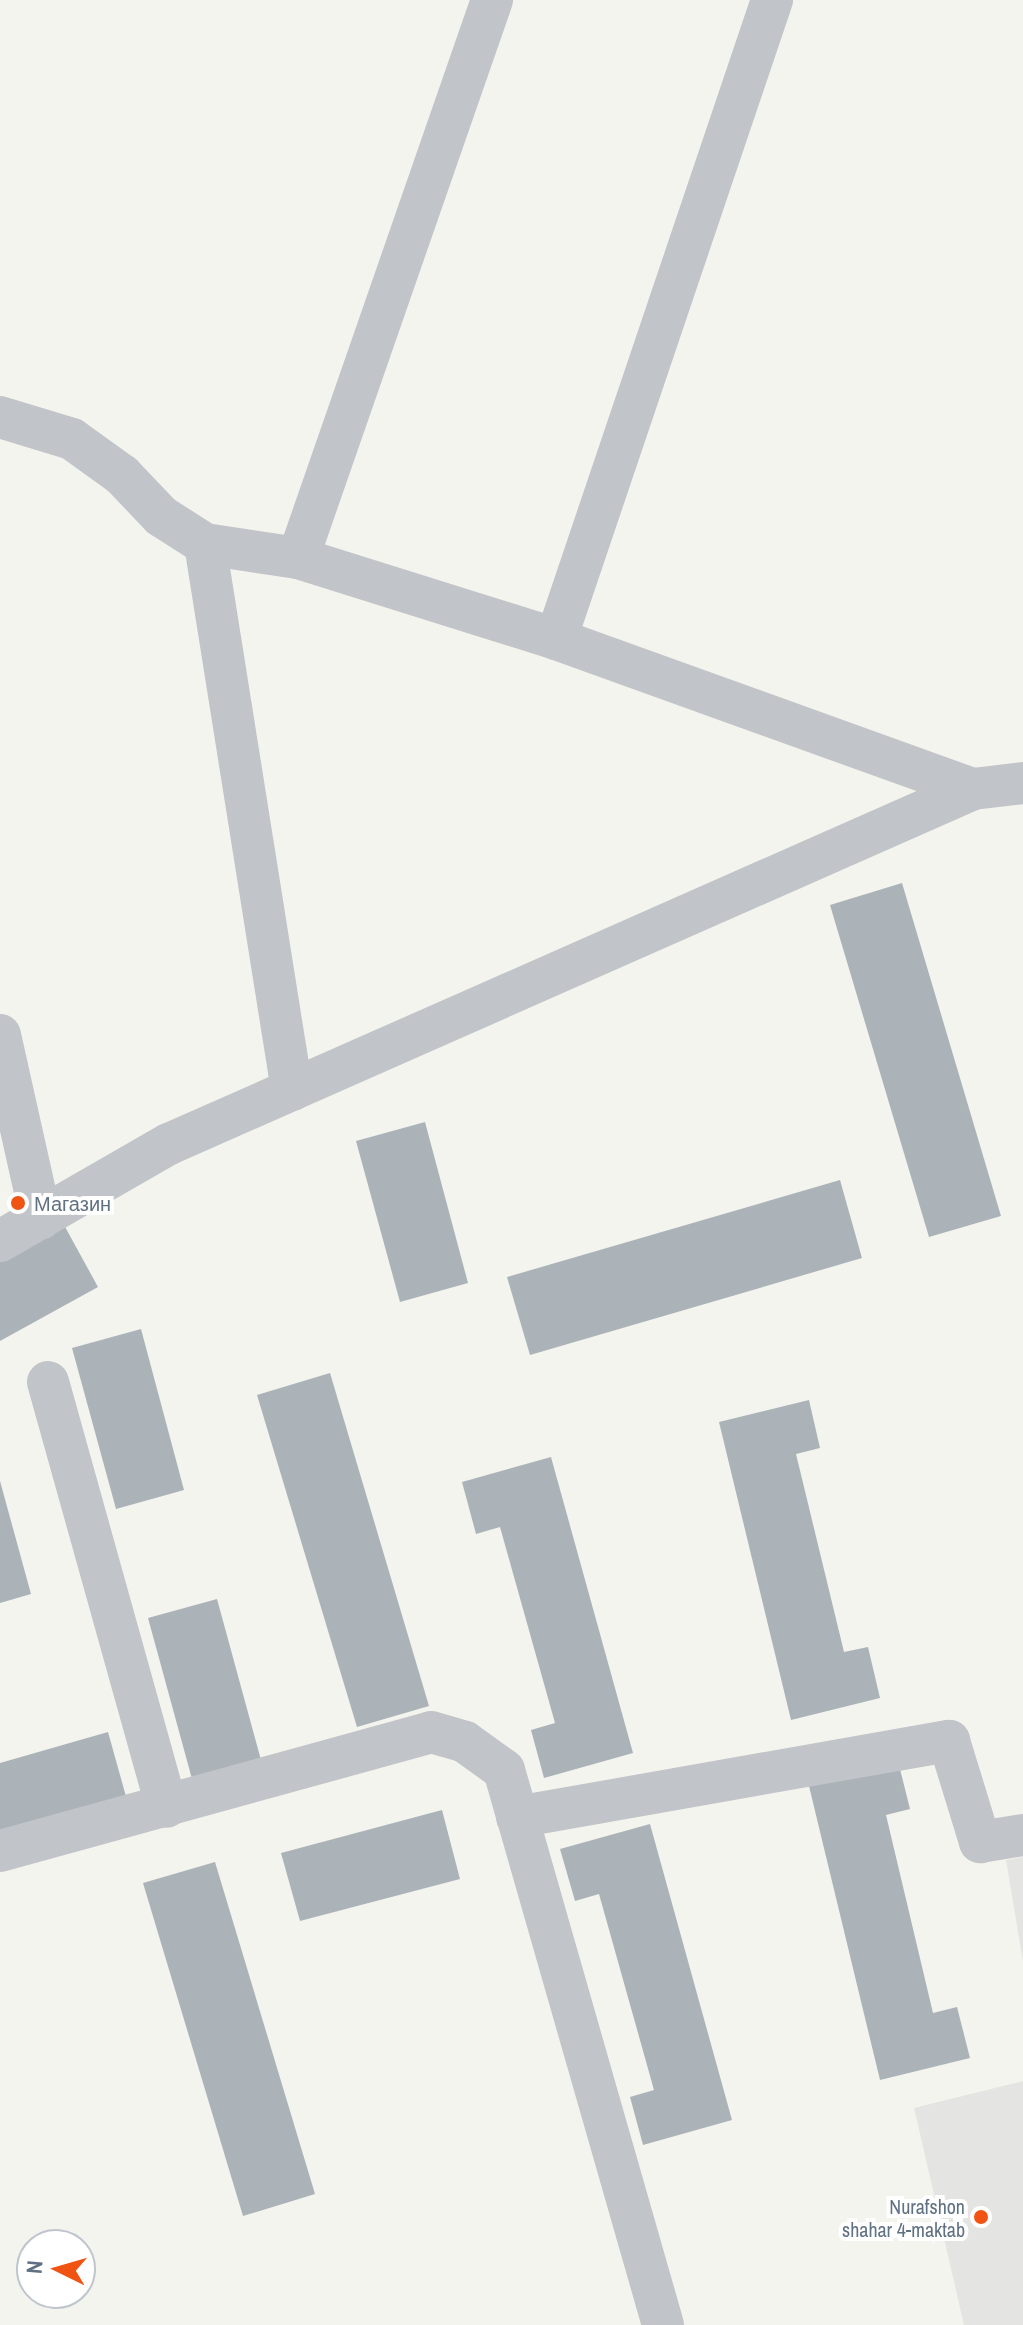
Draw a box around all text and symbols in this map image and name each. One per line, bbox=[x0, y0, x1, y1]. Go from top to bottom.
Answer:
place label: Магазин bbox=[34, 1191, 111, 1215]
marker: Магазин bbox=[9, 1194, 27, 1212]
place label: Nurafshon shahar 4-maktab bbox=[842, 2194, 965, 2241]
marker: Nurafshon shahar 4-maktab bbox=[972, 2208, 990, 2226]
north arrow bbox=[16, 2229, 96, 2309]
text: N bbox=[19, 2259, 50, 2275]

